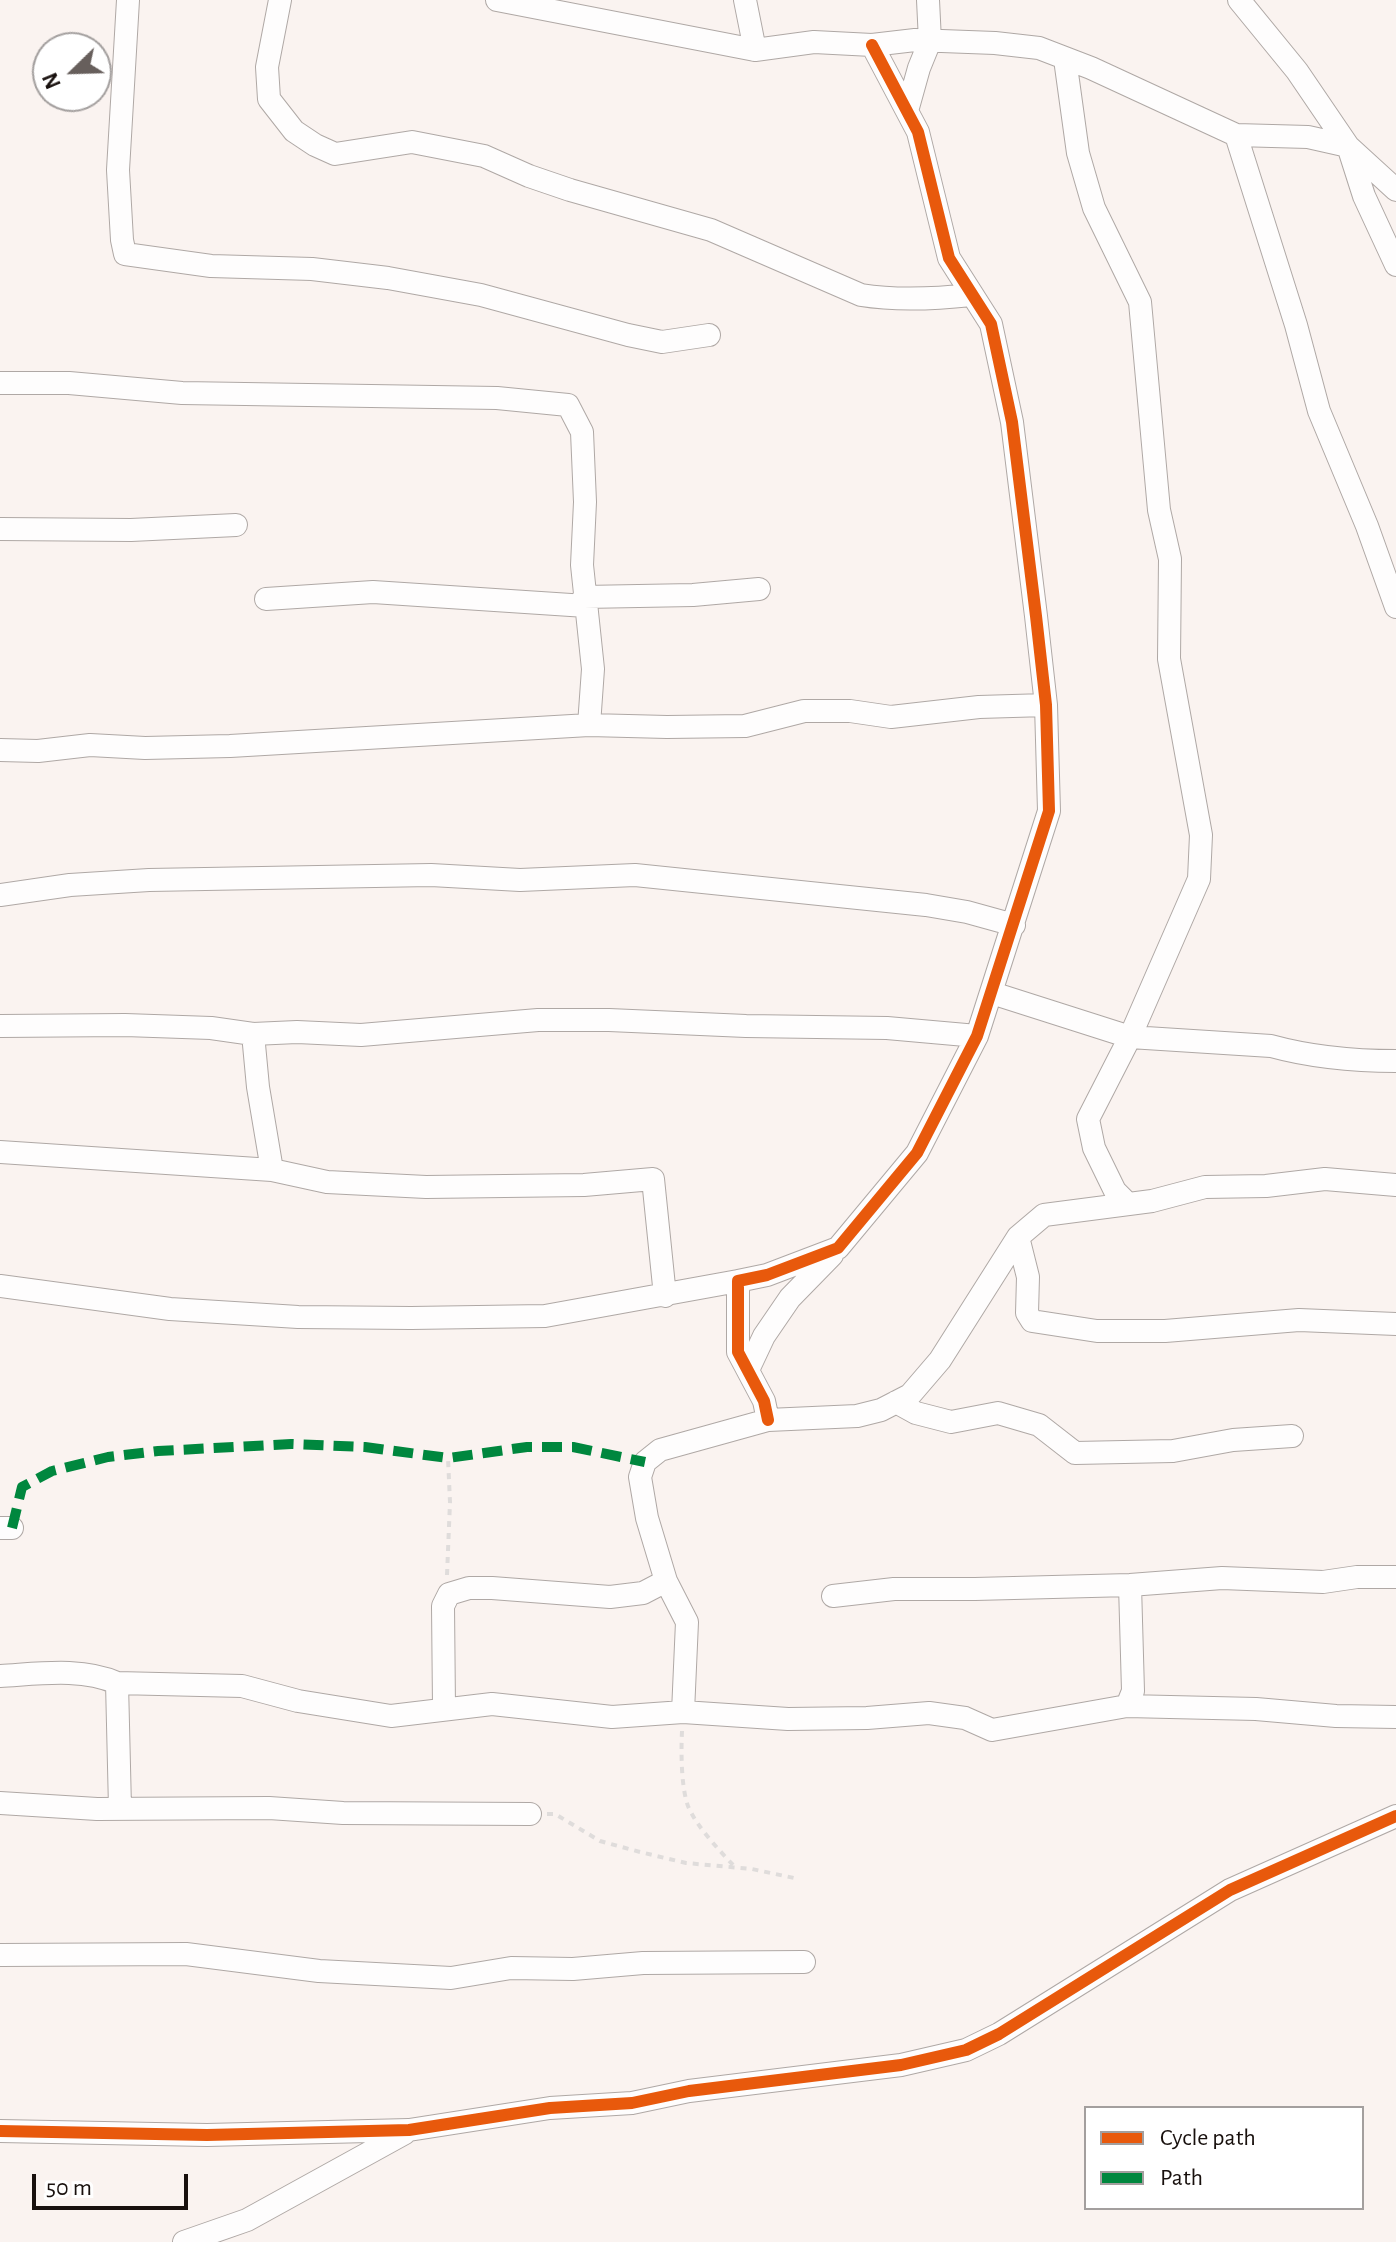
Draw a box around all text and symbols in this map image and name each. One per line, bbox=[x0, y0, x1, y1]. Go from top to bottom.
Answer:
north arrow bbox=[32, 32, 112, 112]
text: N bbox=[39, 69, 65, 92]
legend bbox=[1084, 2106, 1364, 2210]
text: Cycle path bbox=[1160, 2126, 1256, 2150]
scale bar bbox=[36, 2158, 192, 2208]
text: Path bbox=[1160, 2166, 1203, 2190]
text: 50 m bbox=[46, 2176, 92, 2200]

